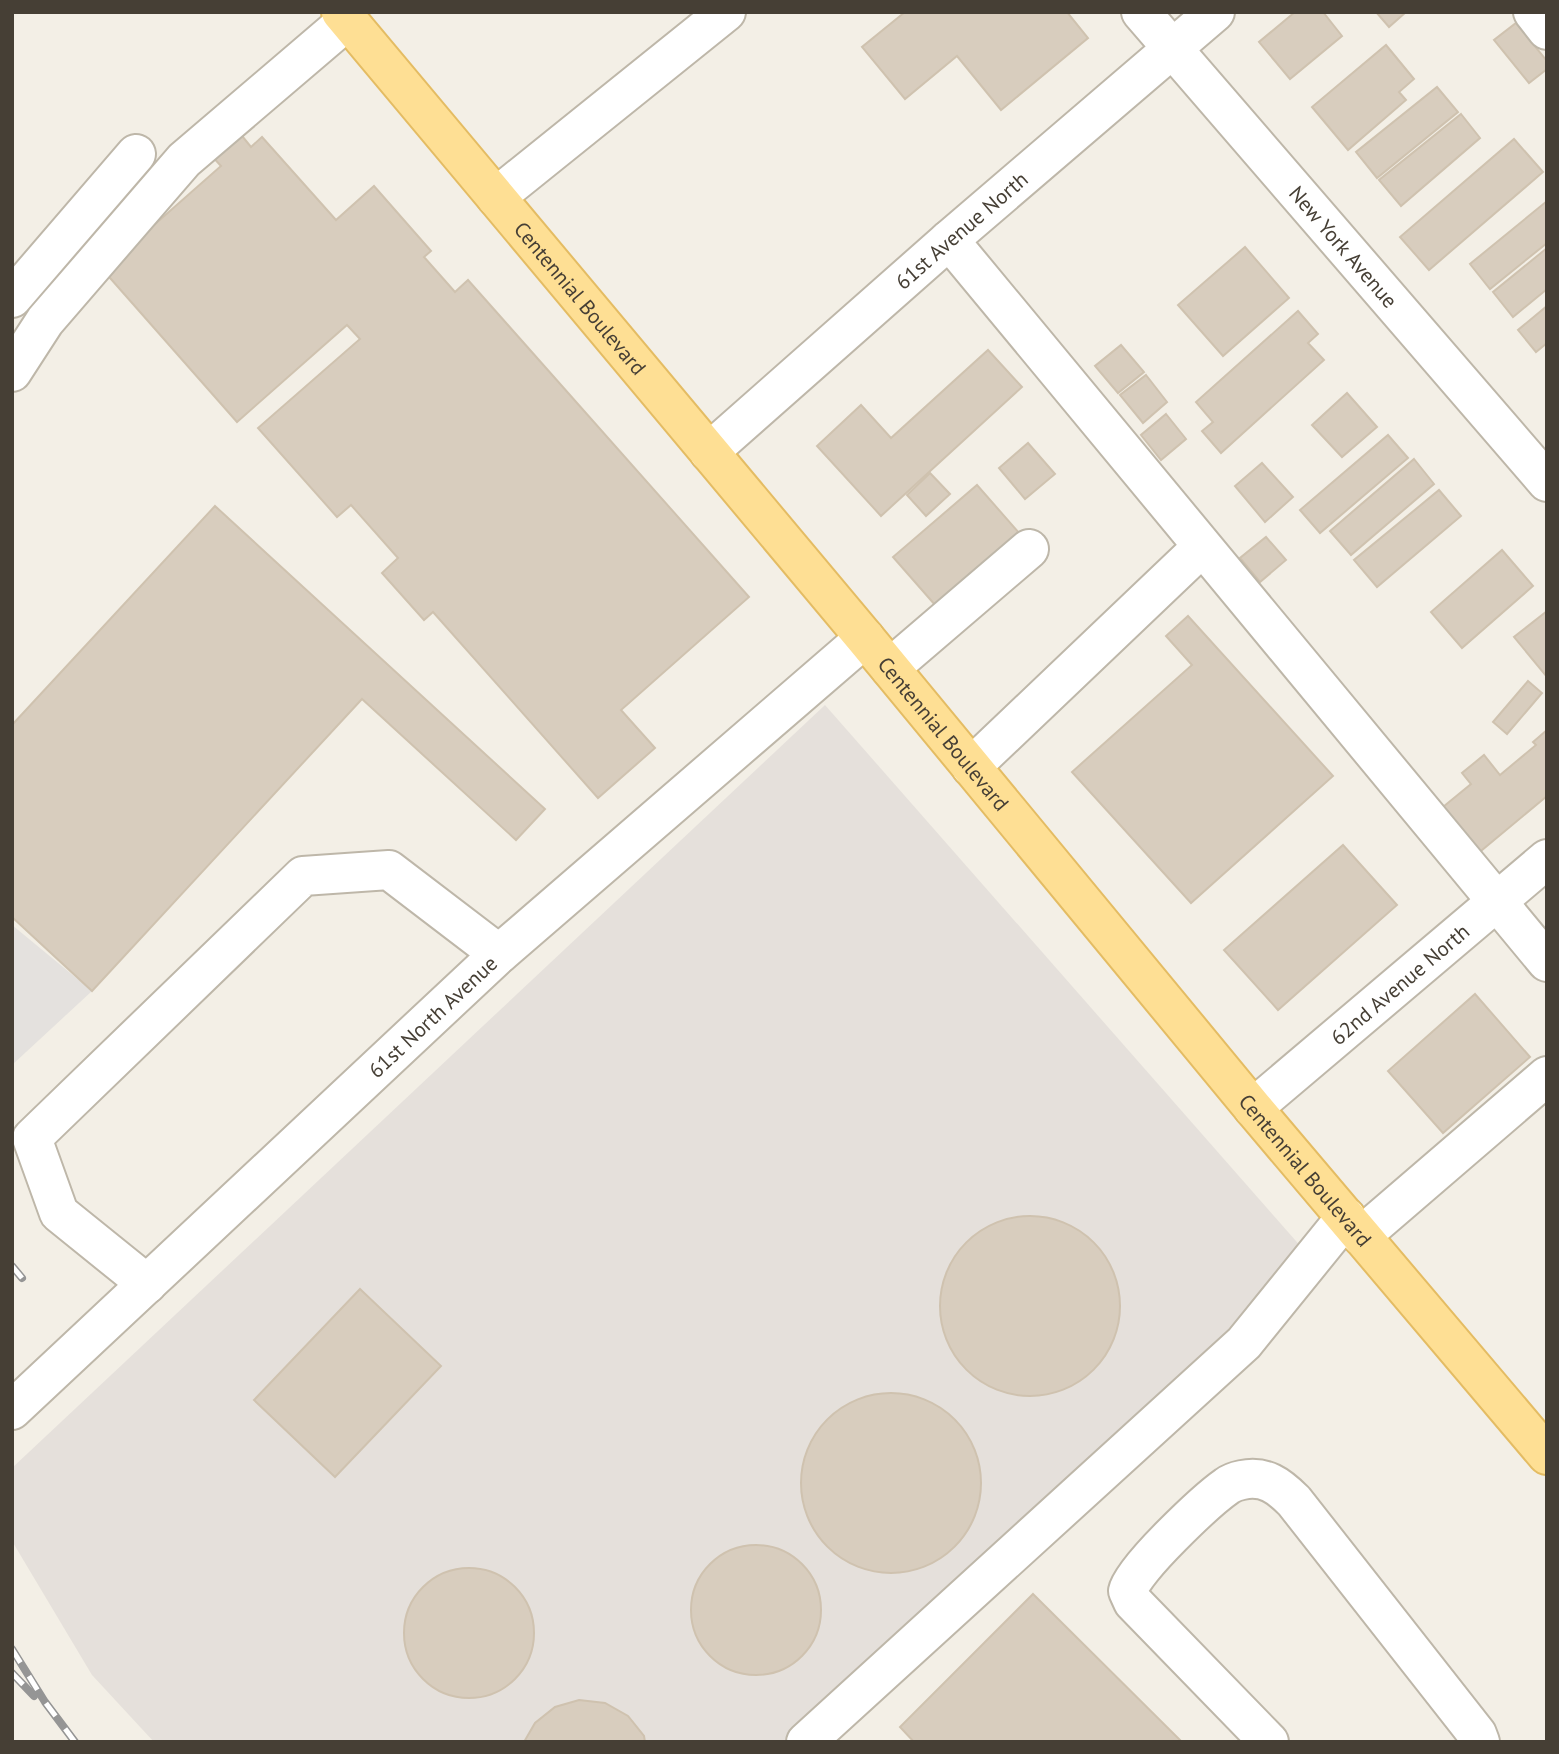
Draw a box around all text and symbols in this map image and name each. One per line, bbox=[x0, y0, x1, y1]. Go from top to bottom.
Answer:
street label: 61st Avenue North bbox=[889, 165, 1033, 295]
street label: New York Avenue bbox=[1283, 180, 1404, 313]
street label: Centennial Boulevard bbox=[508, 216, 652, 380]
street label: Centennial Boulevard bbox=[872, 651, 1015, 816]
street label: 62nd Avenue North bbox=[1325, 917, 1475, 1050]
street label: 61st North Avenue bbox=[362, 949, 503, 1083]
street label: Centennial Boulevard bbox=[1233, 1088, 1378, 1252]

